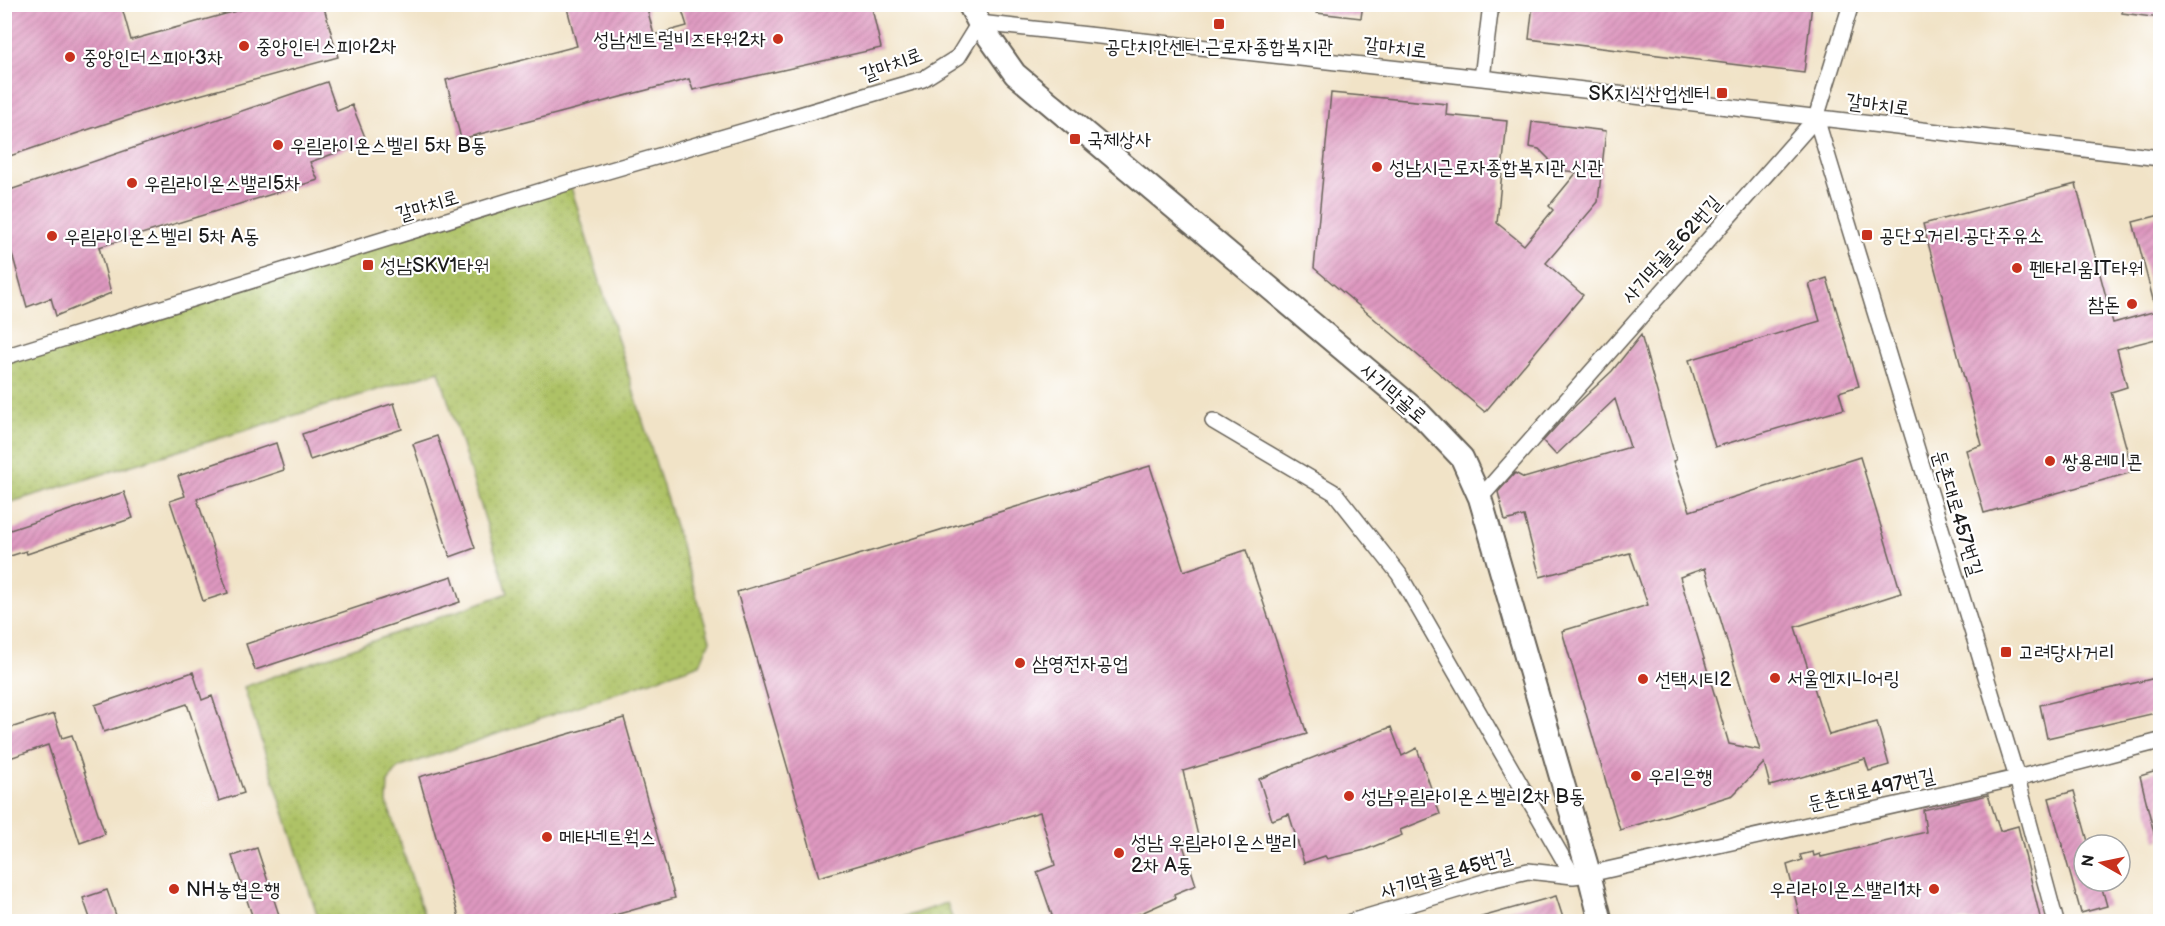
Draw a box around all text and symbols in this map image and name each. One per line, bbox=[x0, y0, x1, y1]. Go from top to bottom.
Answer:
marker: 공단치안센터.근로자종합복지관 bbox=[1212, 17, 1226, 31]
place label: 성남센트럴비즈타워2차 bbox=[593, 28, 766, 52]
marker: 성남센트럴비즈타워2차 bbox=[771, 32, 785, 46]
street label: 갈마치로 bbox=[1362, 33, 1428, 63]
place label: 중앙인터스피아2차 bbox=[256, 35, 397, 59]
place label: 공단치안센터.근로자종합복지관 bbox=[1104, 35, 1334, 59]
marker: 중앙인터스피아2차 bbox=[237, 39, 251, 53]
street label: 갈마치로 bbox=[857, 43, 926, 87]
place label: 중앙인더스피아3차 bbox=[82, 46, 223, 70]
marker: 중앙인더스피아3차 bbox=[63, 50, 77, 64]
place label: SK지식산업센터 bbox=[1588, 82, 1710, 106]
marker: SK지식산업센터 bbox=[1715, 86, 1729, 100]
street label: 갈마치로 bbox=[1844, 89, 1911, 121]
place label: 국제상사 bbox=[1087, 128, 1151, 152]
marker: 국제상사 bbox=[1068, 132, 1082, 146]
place label: 우림라이온스벨리 5차 B동 bbox=[290, 134, 487, 158]
marker: 우림라이온스벨리 5차 B동 bbox=[271, 138, 285, 152]
place label: 성남시근로자종합복지관 신관 bbox=[1389, 156, 1604, 180]
marker: 성남시근로자종합복지관 신관 bbox=[1370, 160, 1384, 174]
place label: 우림라이온스밸리5차 bbox=[144, 172, 300, 196]
marker: 우림라이온스밸리5차 bbox=[125, 176, 139, 190]
street label: 갈마치로 bbox=[393, 185, 462, 227]
street label: 사기막골로62번길 bbox=[1617, 191, 1726, 308]
place label: 공단오거리.공단주유소 bbox=[1879, 224, 2044, 248]
place label: 우림라이온스벨리 5차 A동 bbox=[64, 225, 259, 249]
marker: 공단오거리.공단주유소 bbox=[1860, 228, 1874, 242]
marker: 우림라이온스벨리 5차 A동 bbox=[45, 229, 59, 243]
place label: 성남SKV1타워 bbox=[380, 254, 489, 278]
place label: 펜타리움IT타워 bbox=[2029, 257, 2144, 281]
marker: 성남SKV1타워 bbox=[361, 258, 375, 272]
marker: 펜타리움IT타워 bbox=[2010, 261, 2024, 275]
place label: 참돈 bbox=[2088, 293, 2120, 317]
marker: 참돈 bbox=[2125, 297, 2139, 311]
street label: 사기막골로 bbox=[1355, 358, 1432, 429]
street label: 둔촌대로457번길 bbox=[1927, 448, 1988, 579]
place label: 쌍용레미콘 bbox=[2062, 450, 2142, 474]
marker: 쌍용레미콘 bbox=[2043, 454, 2057, 468]
place label: 고려당사거리 bbox=[2018, 641, 2115, 665]
marker: 고려당사거리 bbox=[1999, 645, 2013, 659]
place label: 삼영전자공업 bbox=[1032, 652, 1129, 676]
marker: 삼영전자공업 bbox=[1013, 656, 1027, 670]
place label: 서울엔지니어링 bbox=[1787, 667, 1900, 691]
place label: 선택시티2 bbox=[1655, 668, 1731, 692]
marker: 서울엔지니어링 bbox=[1768, 671, 1782, 685]
marker: 선택시티2 bbox=[1636, 672, 1650, 686]
street label: 둔촌대로497번길 bbox=[1805, 764, 1937, 816]
place label: 우리은행 bbox=[1648, 765, 1712, 789]
marker: 우리은행 bbox=[1629, 769, 1643, 783]
place label: 성남우림라이온스벨리2차 B동 bbox=[1361, 785, 1585, 809]
marker: 성남우림라이온스벨리2차 B동 bbox=[1342, 789, 1356, 803]
place label: 메타네트웍스 bbox=[559, 826, 656, 850]
marker: 메타네트웍스 bbox=[540, 830, 554, 844]
place label: 성남 우림라이온스밸리 2차 A동 bbox=[1131, 831, 1297, 878]
north arrow bbox=[2072, 833, 2132, 893]
street label: 사기막골로45번길 bbox=[1377, 844, 1515, 904]
marker: 성남 우림라이온스밸리 2차 A동 bbox=[1112, 846, 1126, 860]
text: N bbox=[2078, 853, 2099, 868]
place label: NH농협은행 bbox=[186, 878, 280, 902]
place label: 우리라이온스밸리1차 bbox=[1769, 878, 1922, 902]
marker: NH농협은행 bbox=[167, 882, 181, 896]
marker: 우리라이온스밸리1차 bbox=[1927, 882, 1941, 896]

